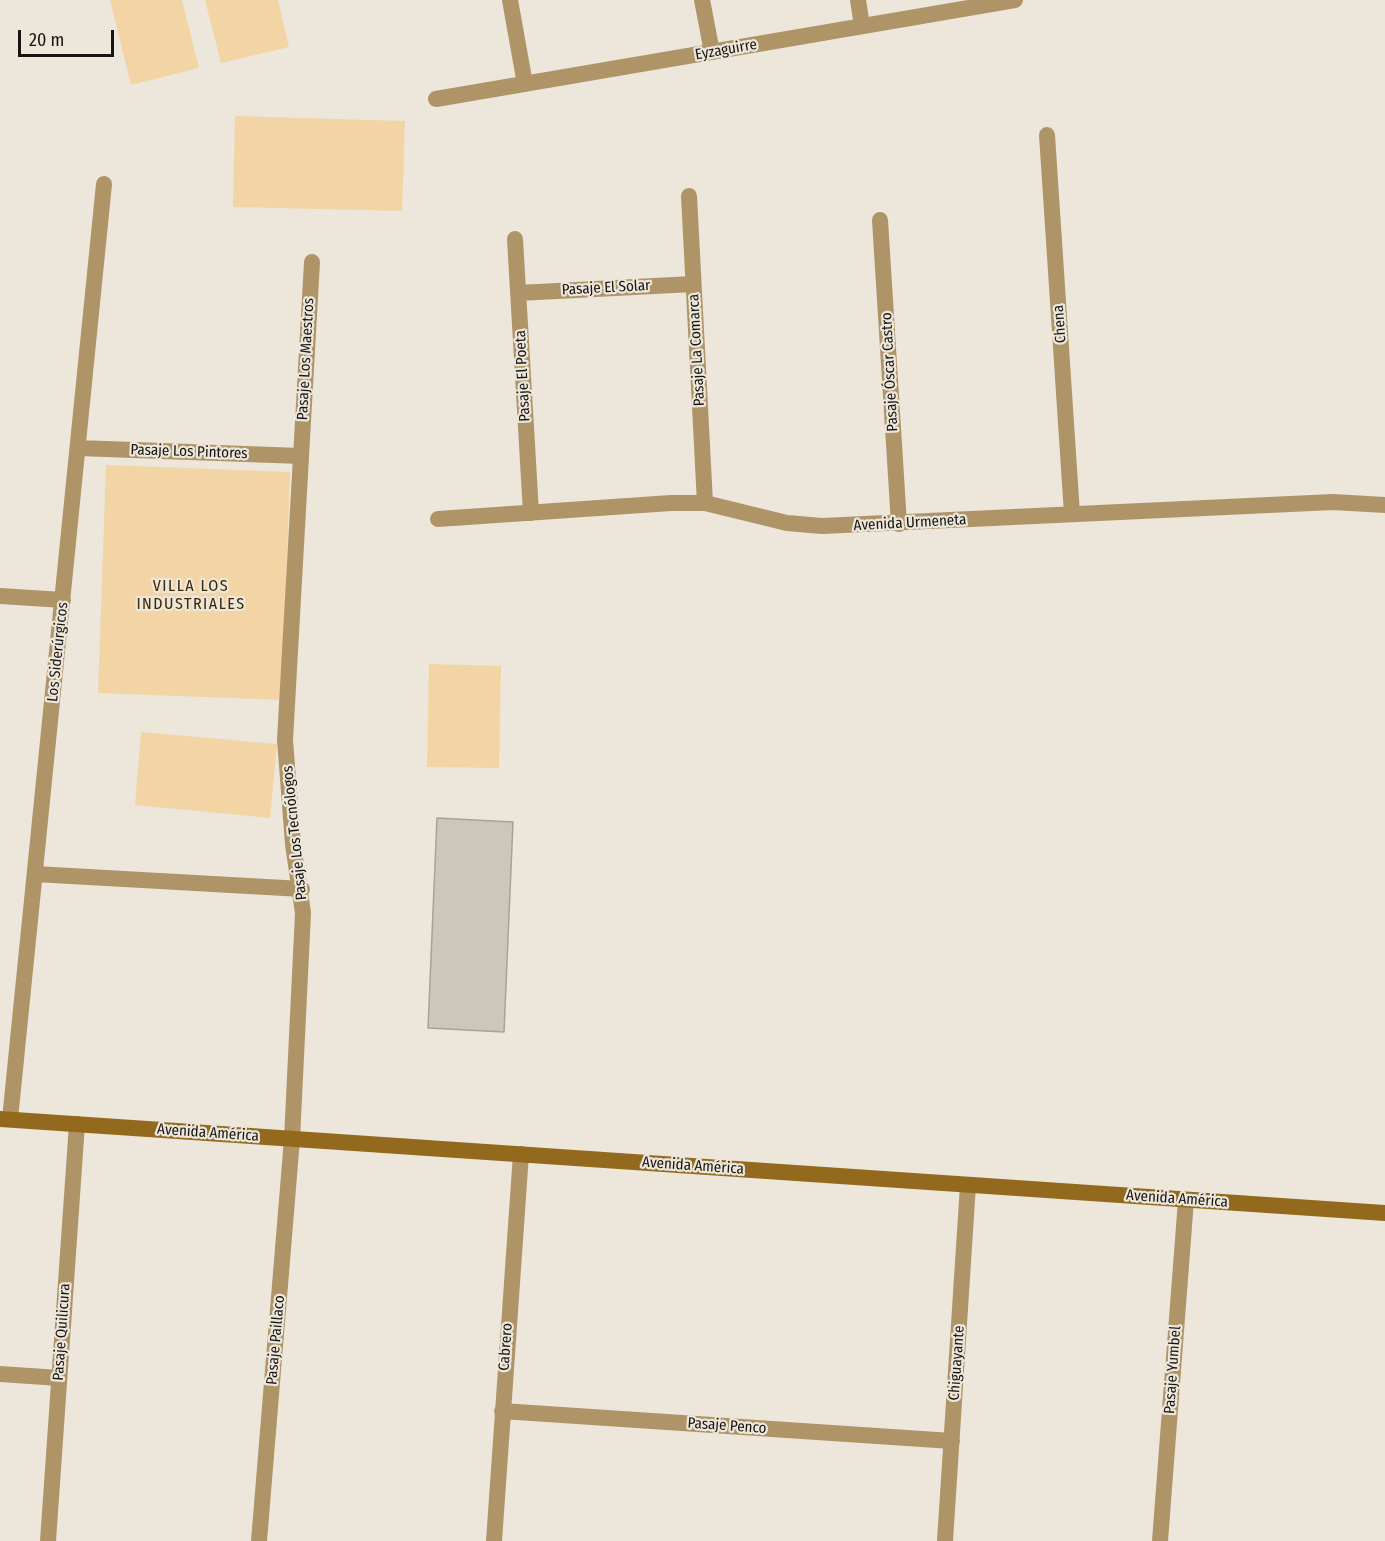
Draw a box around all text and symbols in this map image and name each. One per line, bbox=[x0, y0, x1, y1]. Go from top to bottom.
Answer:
scale bar bbox=[21, 18, 117, 56]
text: 20 m bbox=[29, 29, 64, 51]
street label: Eyzaguirre bbox=[694, 36, 758, 64]
street label: Pasaje El Solar bbox=[561, 277, 651, 299]
street label: Pasaje La Comarca bbox=[685, 293, 709, 407]
street label: Pasaje Los Maestros bbox=[294, 297, 318, 421]
street label: Chena bbox=[1050, 304, 1070, 344]
street label: Pasaje Óscar Castro bbox=[878, 312, 902, 432]
street label: Pasaje El Poeta bbox=[512, 330, 534, 422]
street label: Pasaje Los Pintores bbox=[130, 441, 248, 463]
street label: Avenida Urmeneta bbox=[853, 511, 967, 535]
district label: VILLA LOS INDUSTRIALES bbox=[136, 577, 246, 615]
street label: Los Siderúrgicos bbox=[44, 601, 72, 703]
street label: Pasaje Los Tecnólogos bbox=[279, 765, 311, 901]
street label: Avenida América bbox=[157, 1120, 259, 1146]
street label: Avenida América bbox=[642, 1153, 744, 1179]
street label: Avenida América bbox=[1126, 1186, 1228, 1212]
street label: Pasaje Quilicura bbox=[50, 1283, 74, 1381]
street label: Pasaje Paillaco bbox=[263, 1294, 289, 1386]
street label: Cabrero bbox=[495, 1323, 517, 1371]
street label: Chiguayante bbox=[945, 1325, 969, 1401]
street label: Pasaje Yumbel bbox=[1161, 1325, 1185, 1415]
street label: Pasaje Penco bbox=[687, 1414, 767, 1438]

